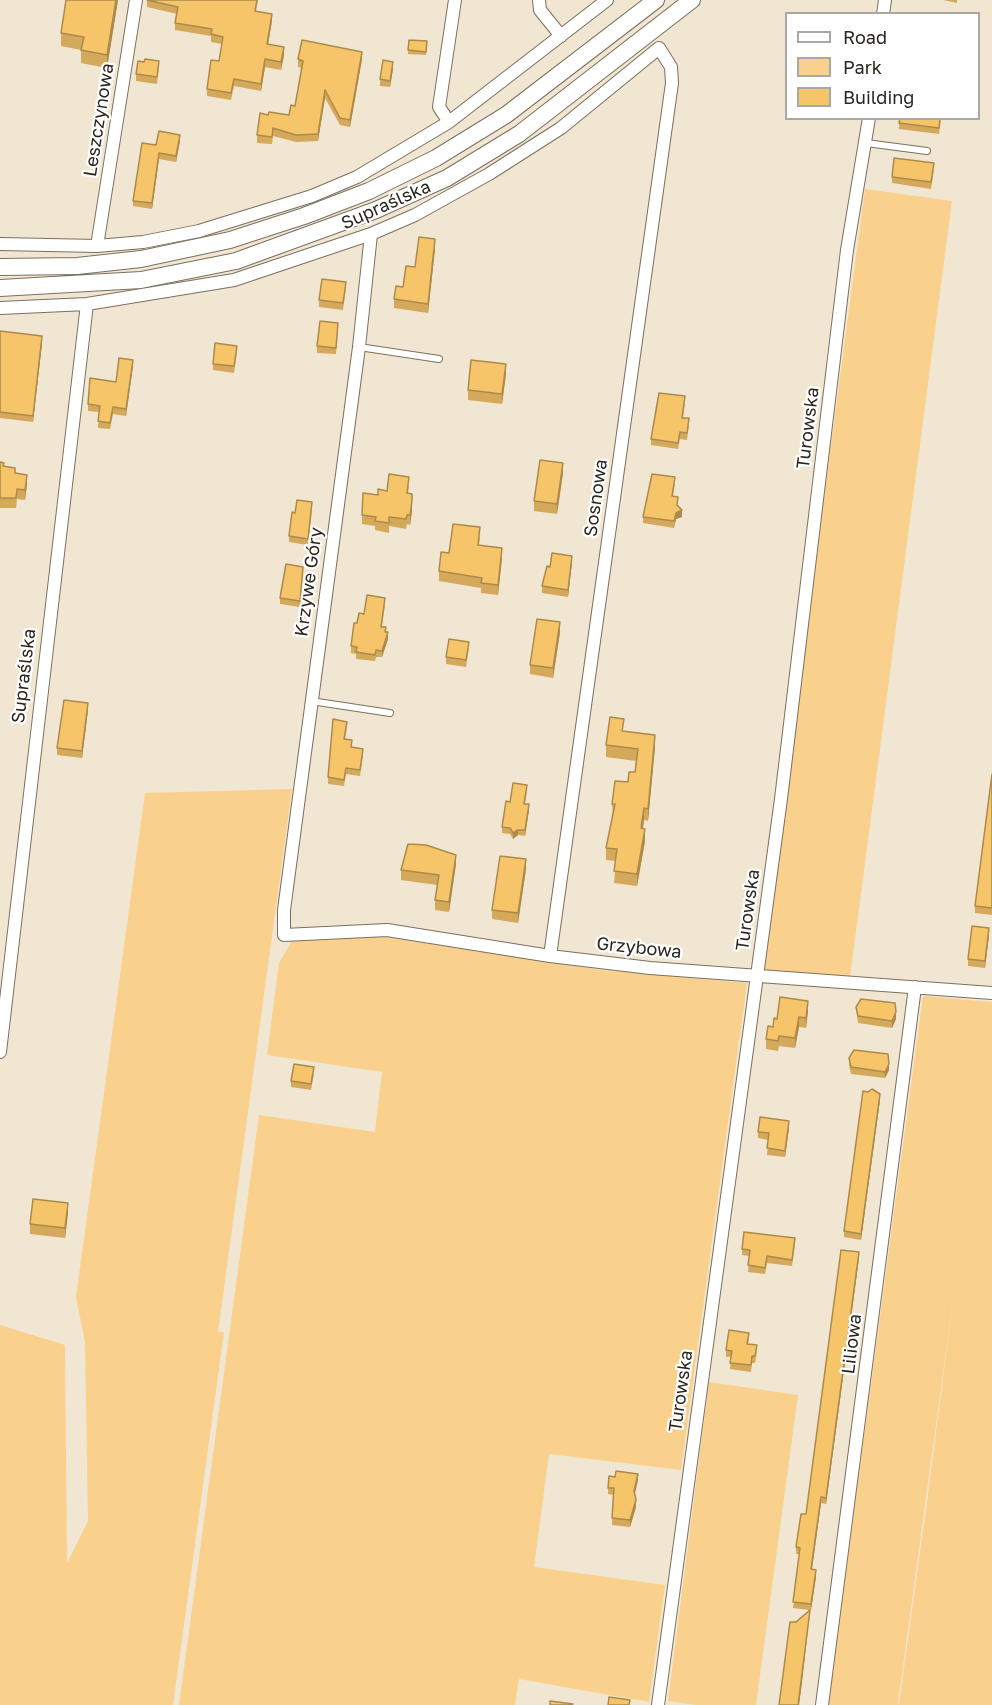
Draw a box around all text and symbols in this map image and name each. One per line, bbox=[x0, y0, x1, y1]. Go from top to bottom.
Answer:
legend bbox=[785, 12, 980, 120]
text: Road bbox=[843, 26, 887, 48]
text: Park bbox=[843, 56, 882, 78]
street label: Leszczynowa bbox=[79, 62, 119, 178]
text: Building bbox=[843, 86, 914, 108]
street label: Supraślska bbox=[338, 176, 434, 234]
street label: Turowska bbox=[792, 386, 824, 470]
street label: Sosnowa bbox=[580, 458, 612, 538]
street label: Krzywe Góry bbox=[291, 526, 327, 638]
street label: Supraślska bbox=[7, 627, 41, 725]
street label: Turowska bbox=[732, 868, 764, 952]
street label: Grzybowa bbox=[595, 933, 683, 963]
street label: Liliowa bbox=[838, 1313, 866, 1375]
street label: Turowska bbox=[665, 1349, 697, 1433]

